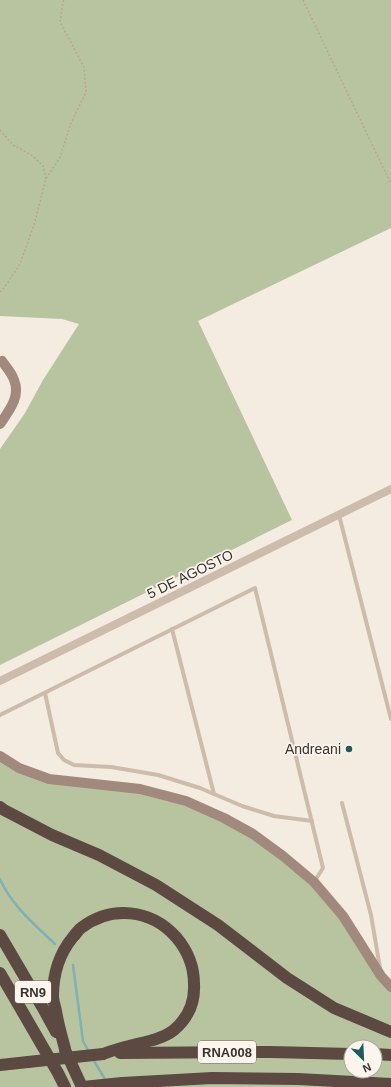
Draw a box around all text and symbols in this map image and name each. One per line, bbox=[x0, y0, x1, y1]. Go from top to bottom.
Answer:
street label: 5 DE AGOSTO bbox=[144, 546, 236, 602]
place label: Andreani bbox=[285, 741, 341, 757]
marker: Andreani bbox=[344, 744, 354, 754]
road number: RN9 bbox=[15, 981, 51, 1003]
north arrow bbox=[343, 1039, 383, 1079]
road number: RNA008 bbox=[198, 1041, 256, 1063]
text: N bbox=[361, 1061, 373, 1075]

